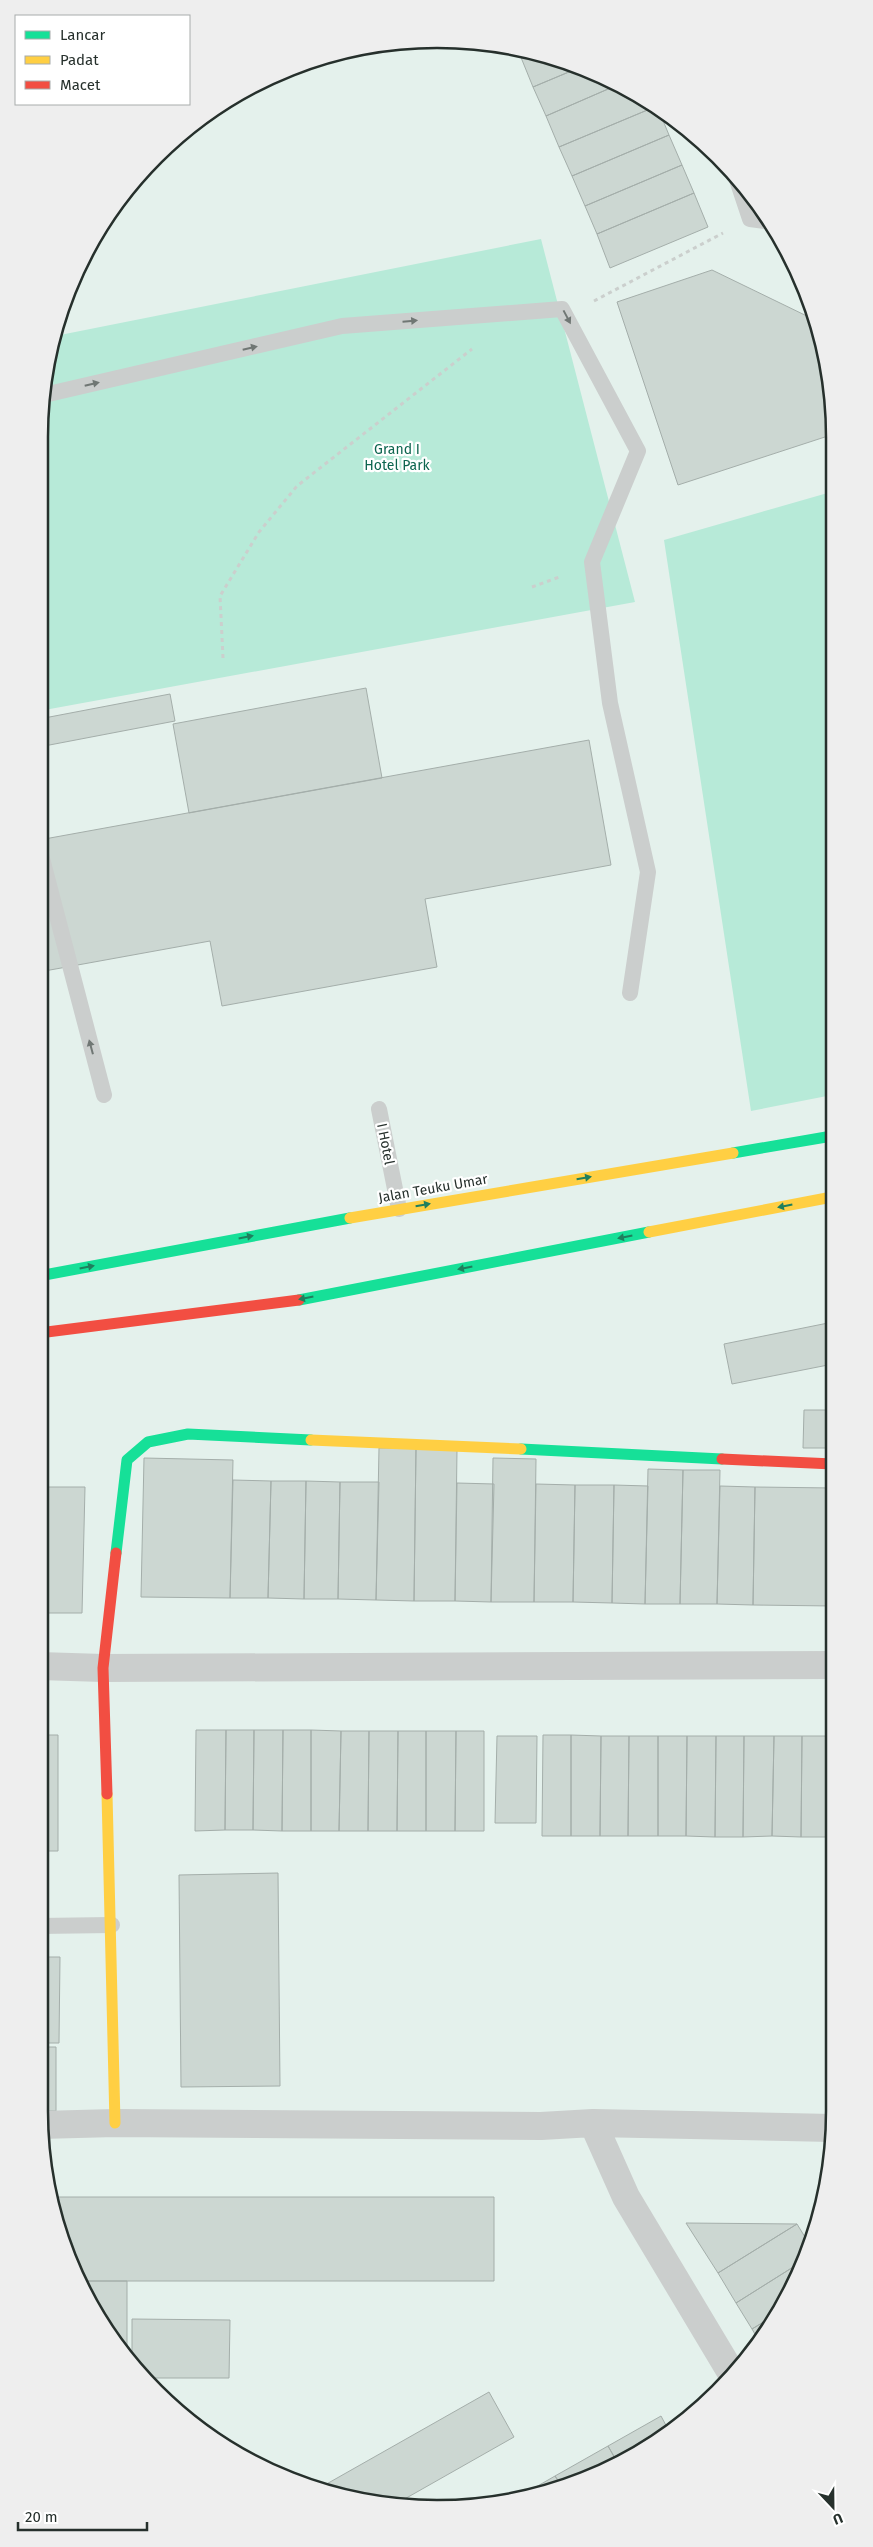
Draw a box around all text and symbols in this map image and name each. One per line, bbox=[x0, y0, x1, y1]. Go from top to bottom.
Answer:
legend bbox=[15, 15, 190, 105]
text: Lancar bbox=[60, 26, 105, 44]
text: Padat bbox=[60, 51, 99, 69]
text: Macet bbox=[60, 76, 101, 94]
one-way arrow bbox=[563, 310, 571, 325]
one-way arrow bbox=[402, 317, 418, 325]
one-way arrow bbox=[242, 344, 258, 352]
one-way arrow bbox=[84, 380, 99, 388]
park label: Grand I Hotel Park bbox=[364, 441, 431, 474]
one-way arrow bbox=[87, 1040, 95, 1055]
street label: I Hotel bbox=[373, 1122, 398, 1166]
street label: Jalan Teuku Umar bbox=[377, 1170, 490, 1206]
one-way arrow bbox=[576, 1173, 592, 1181]
one-way arrow bbox=[416, 1200, 432, 1208]
one-way arrow bbox=[776, 1203, 792, 1211]
one-way arrow bbox=[239, 1233, 255, 1241]
one-way arrow bbox=[617, 1233, 633, 1241]
one-way arrow bbox=[79, 1263, 95, 1271]
one-way arrow bbox=[457, 1264, 473, 1272]
one-way arrow bbox=[297, 1295, 313, 1303]
north arrow bbox=[808, 2482, 858, 2532]
scale bar bbox=[18, 2500, 146, 2532]
text: 20 m bbox=[25, 2508, 58, 2526]
text: U bbox=[830, 2509, 845, 2528]

